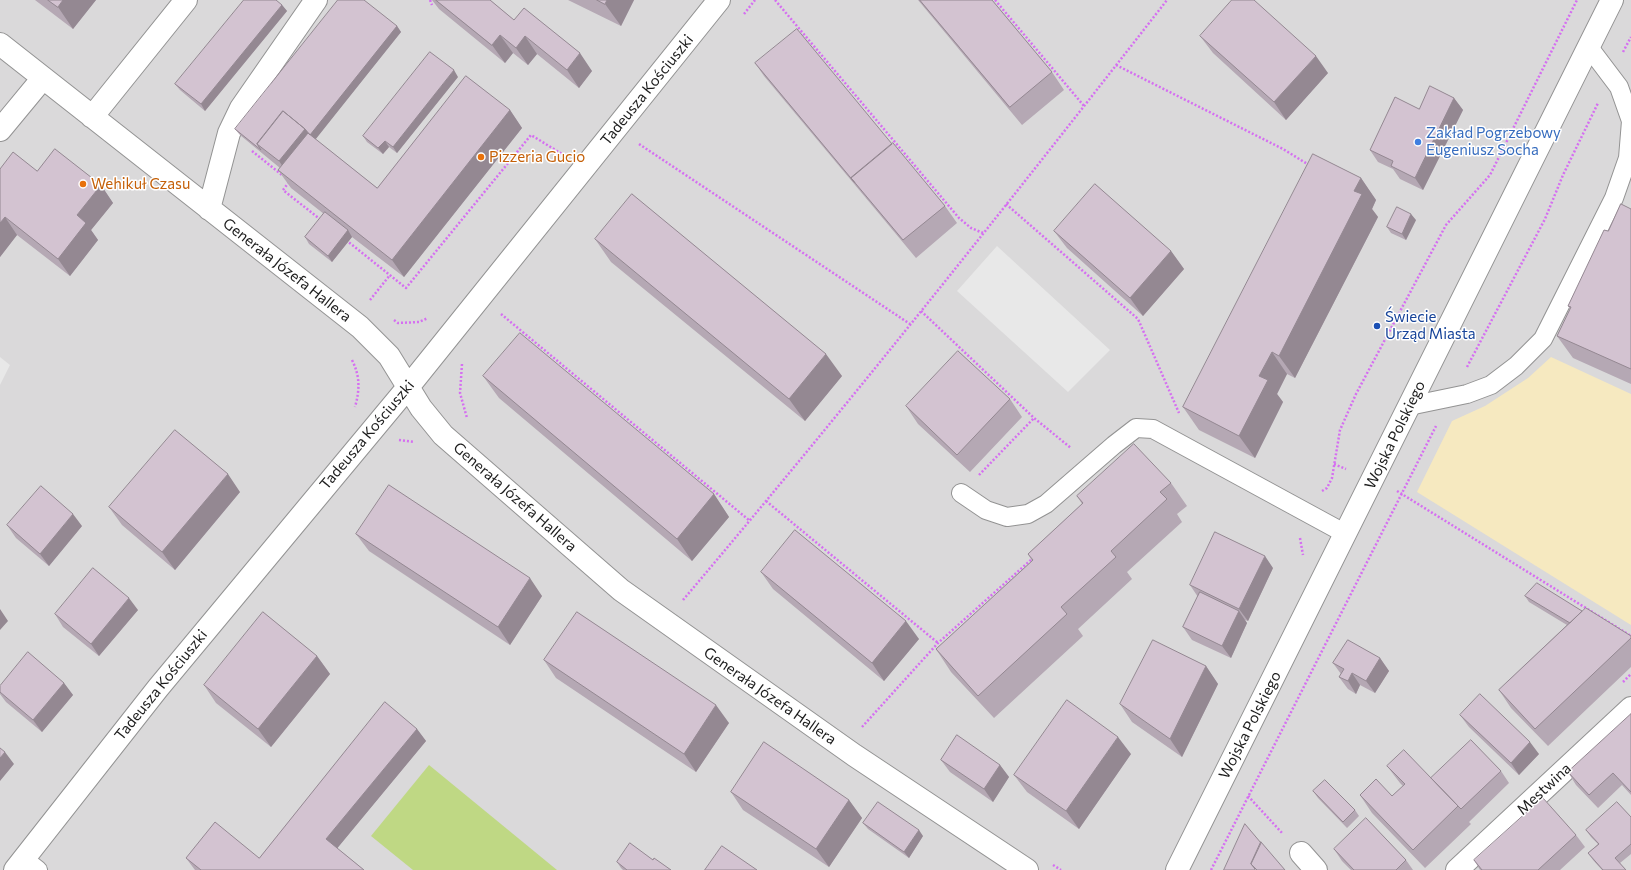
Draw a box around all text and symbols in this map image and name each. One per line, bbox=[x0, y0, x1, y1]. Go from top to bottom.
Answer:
street label: Tadeusza Kościuszki bbox=[597, 31, 697, 149]
place label: Zakład Pogrzebowy Eugeniusz Socha bbox=[1426, 124, 1561, 159]
marker: Zakład Pogrzebowy Eugeniusz Socha bbox=[1413, 137, 1423, 147]
place label: Pizzeria Gucio bbox=[489, 148, 585, 166]
marker: Pizzeria Gucio bbox=[476, 152, 486, 162]
place label: Wehikuł Czasu bbox=[91, 175, 190, 193]
marker: Wehikuł Czasu bbox=[78, 179, 88, 189]
street label: Generała Józefa Hallera bbox=[219, 214, 355, 326]
place label: Świecie Urząd Miasta bbox=[1385, 308, 1476, 343]
marker: Świecie Urząd Miasta bbox=[1372, 321, 1382, 331]
street label: Tadeusza Kościuszki bbox=[316, 377, 418, 493]
street label: Wojska Polskiego bbox=[1361, 378, 1429, 492]
street label: Generała Józefa Hallera bbox=[450, 438, 580, 556]
street label: Tadeusza Kościuszki bbox=[111, 626, 211, 744]
street label: Generała Józefa Hallera bbox=[700, 643, 840, 749]
street label: Wojska Polskiego bbox=[1215, 668, 1285, 782]
street label: Mestwina bbox=[1513, 759, 1575, 819]

